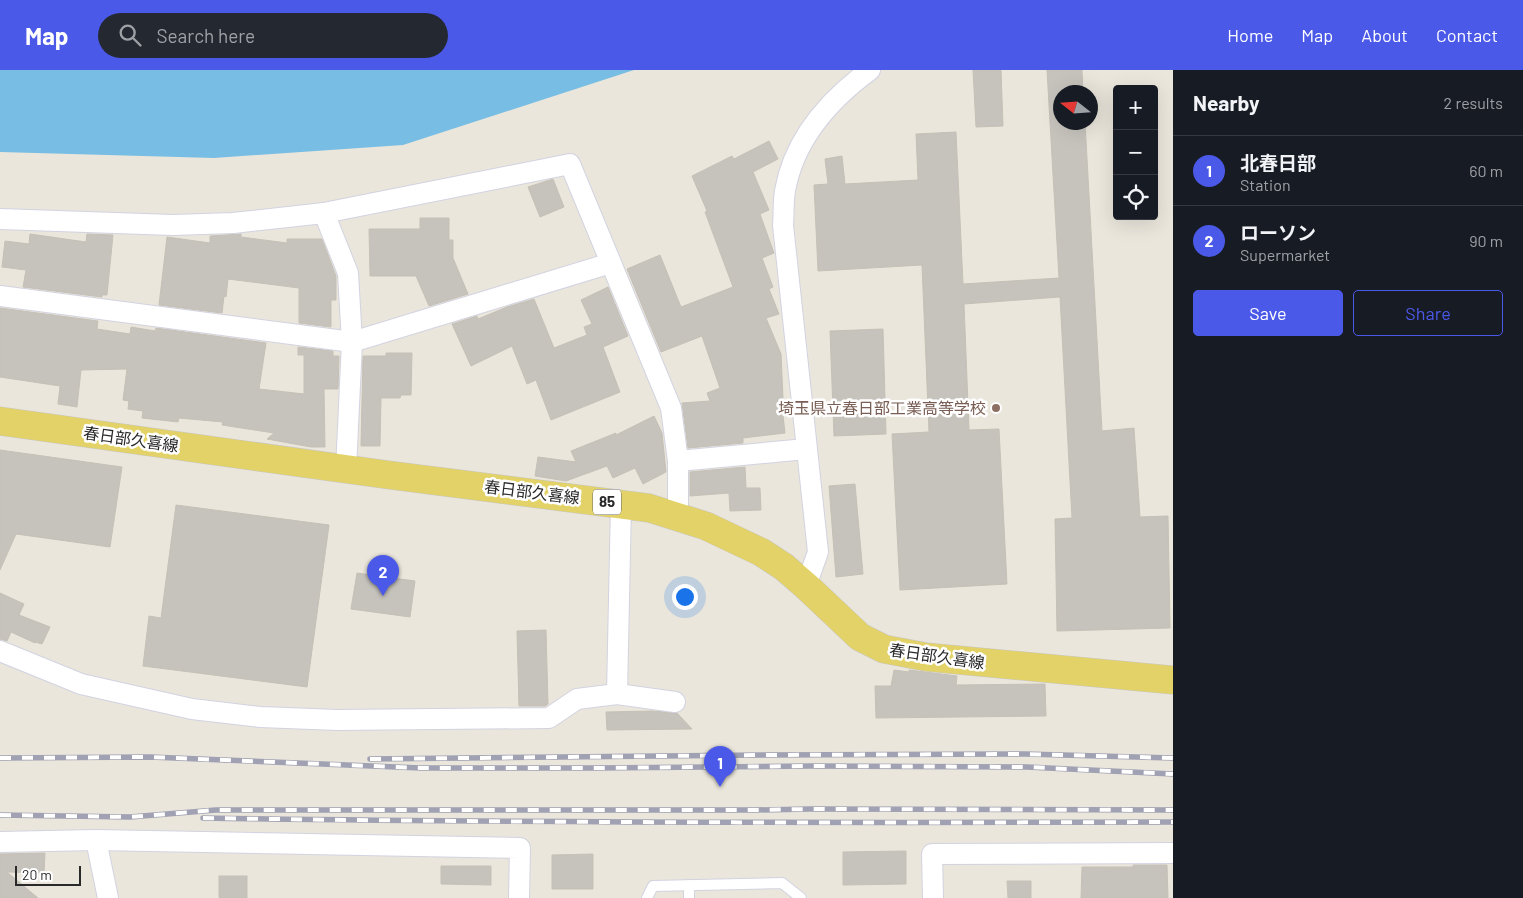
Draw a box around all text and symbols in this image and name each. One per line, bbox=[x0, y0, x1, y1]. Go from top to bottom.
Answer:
search box bbox=[98, 13, 448, 58]
text: Map bbox=[25, 21, 68, 50]
icon: search bbox=[116, 21, 144, 49]
text: Search here bbox=[156, 24, 255, 47]
text: Home bbox=[1227, 24, 1273, 46]
text: Map bbox=[1301, 24, 1333, 46]
text: About bbox=[1361, 24, 1408, 46]
text: Contact bbox=[1436, 24, 1498, 46]
north arrow bbox=[1053, 85, 1098, 130]
map controls bbox=[1113, 85, 1158, 220]
button: + bbox=[1113, 85, 1158, 130]
text: Nearby bbox=[1193, 90, 1259, 115]
text: 2 results bbox=[1444, 93, 1503, 112]
button: − bbox=[1113, 130, 1158, 175]
text: 北春日部 bbox=[1240, 151, 1316, 174]
text: 1 bbox=[1206, 161, 1212, 180]
text: 60 m bbox=[1469, 161, 1503, 180]
button: locate bbox=[1113, 175, 1158, 220]
text: Station bbox=[1240, 175, 1291, 194]
text: ローソン bbox=[1240, 221, 1316, 244]
text: 2 bbox=[1205, 231, 1213, 250]
text: 90 m bbox=[1469, 231, 1503, 250]
text: Supermarket bbox=[1240, 245, 1330, 264]
button: Save bbox=[1193, 290, 1343, 336]
button: Share bbox=[1353, 290, 1503, 336]
place label: 埼玉県立春日部工業高等学校 bbox=[778, 398, 986, 417]
marker: 埼玉県立春日部工業高等学校 bbox=[990, 402, 1002, 414]
street label: 春日部久喜線 bbox=[82, 422, 180, 455]
street label: 春日部久喜線 bbox=[483, 476, 581, 507]
road number: 85 bbox=[593, 490, 621, 514]
pin: 2 bbox=[367, 555, 399, 596]
your location bbox=[672, 584, 698, 610]
street label: 春日部久喜線 bbox=[888, 639, 986, 672]
pin: 1 bbox=[704, 746, 736, 787]
scale bar bbox=[15, 863, 81, 886]
text: 20 m bbox=[22, 866, 52, 883]

